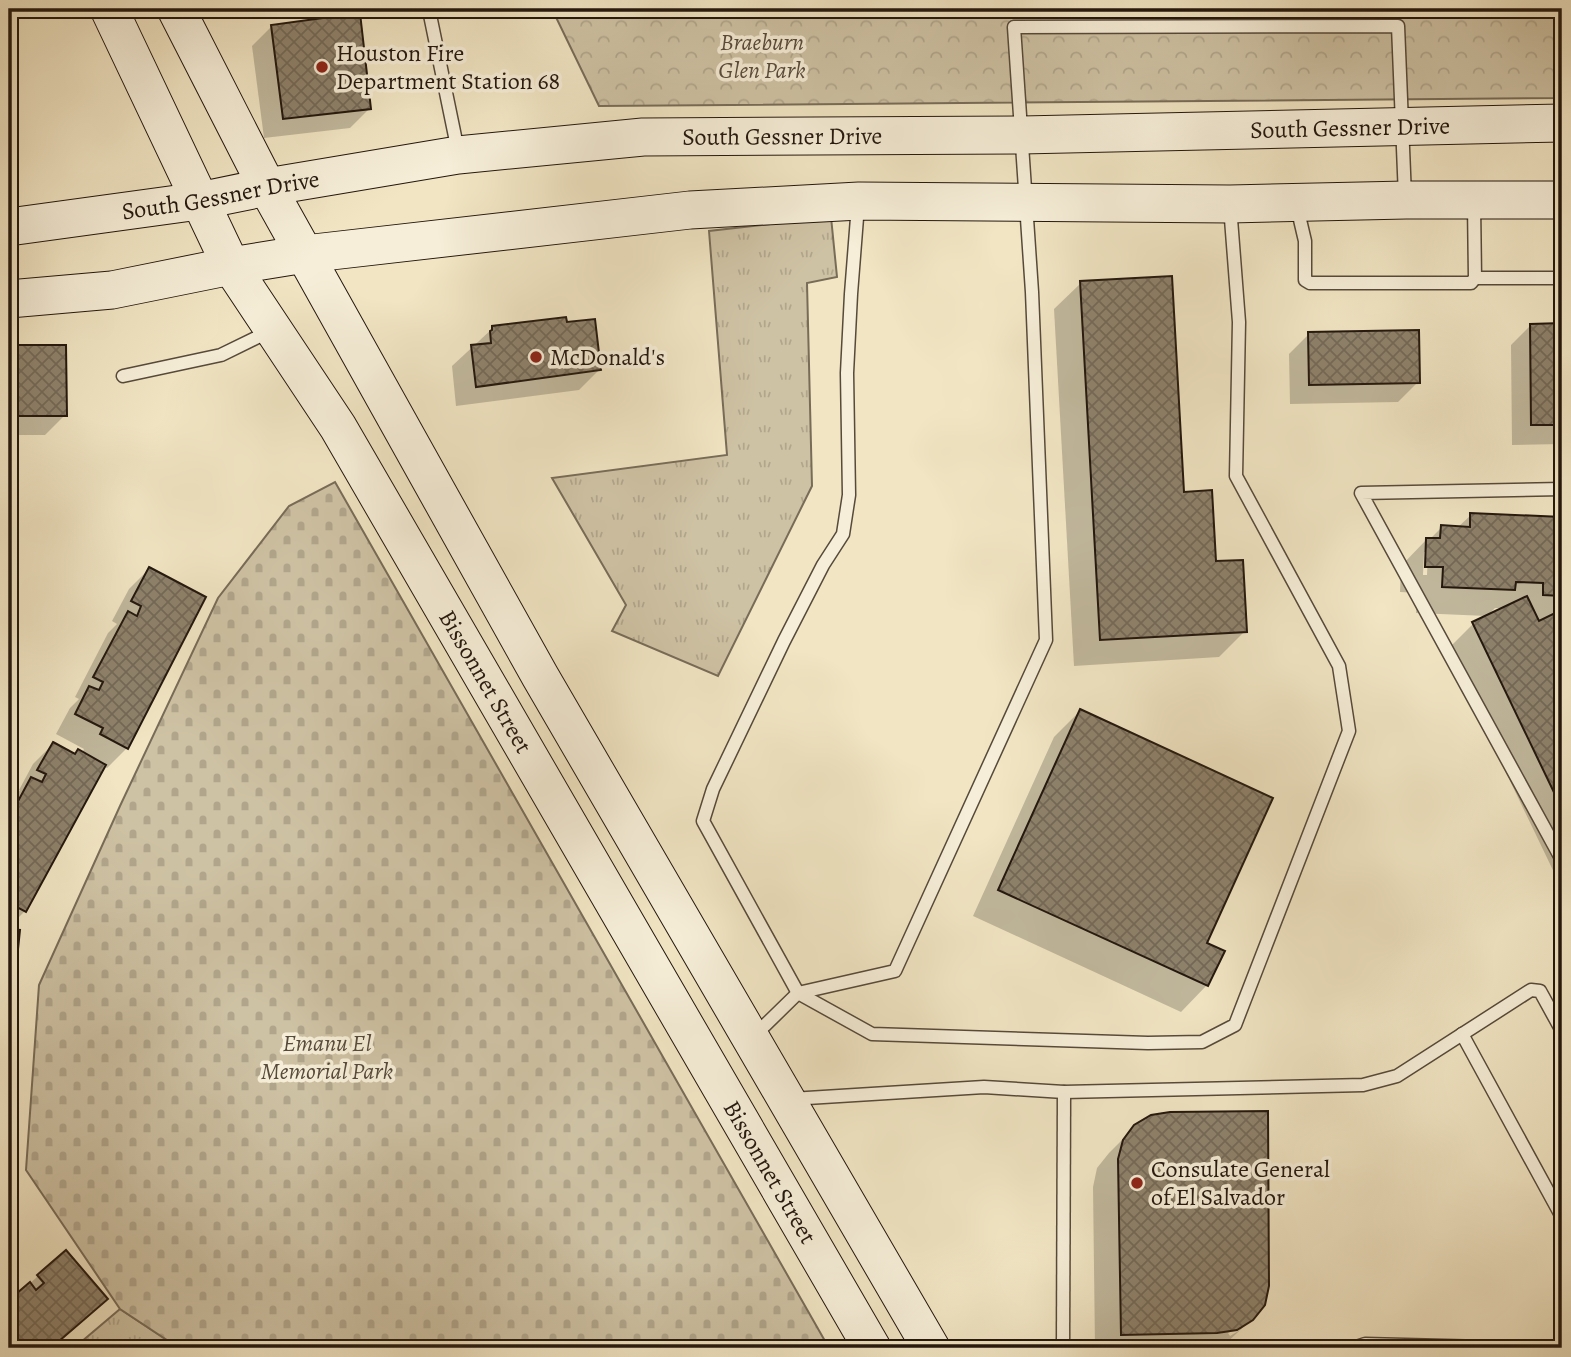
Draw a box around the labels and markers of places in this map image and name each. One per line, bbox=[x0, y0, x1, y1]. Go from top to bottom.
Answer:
place label: Houston Fire Department Station 68 bbox=[336, 37, 560, 97]
marker: Houston Fire Department Station 68 bbox=[314, 59, 330, 75]
place label: McDonald's bbox=[550, 341, 665, 373]
marker: McDonald's bbox=[528, 349, 544, 365]
place label: Consulate General of El Salvador bbox=[1151, 1153, 1330, 1213]
marker: Consulate General of El Salvador bbox=[1129, 1175, 1145, 1191]

